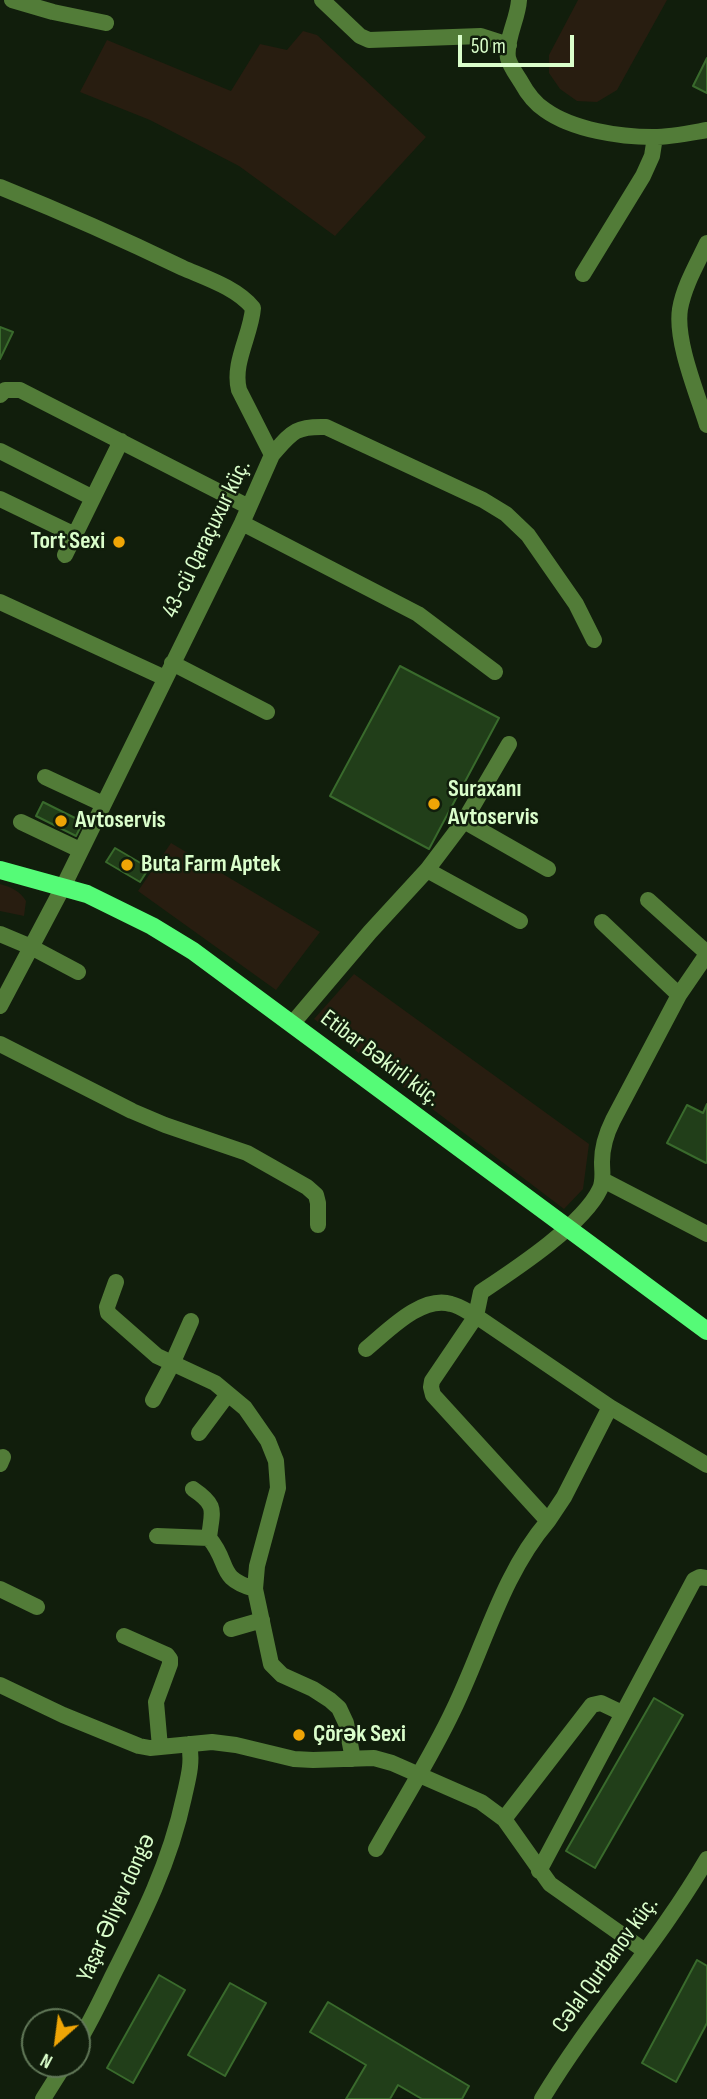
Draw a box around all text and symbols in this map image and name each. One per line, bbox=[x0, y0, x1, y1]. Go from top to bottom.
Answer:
scale bar bbox=[462, 21, 578, 65]
text: 50 m bbox=[471, 34, 506, 59]
street label: 43-cü Qaraçuxur küç. bbox=[156, 455, 258, 623]
place label: Tort Sexi bbox=[30, 528, 105, 556]
marker: Tort Sexi bbox=[111, 534, 127, 550]
place label: Suraxanı Avtoservis bbox=[448, 776, 539, 832]
marker: Suraxanı Avtoservis bbox=[426, 796, 442, 812]
place label: Avtoservis bbox=[75, 807, 166, 835]
marker: Avtoservis bbox=[53, 813, 69, 829]
place label: Buta Farm Aptek bbox=[141, 851, 281, 879]
marker: Buta Farm Aptek bbox=[119, 857, 135, 873]
street label: Etibar Bəkirli küç. bbox=[314, 1004, 446, 1114]
place label: Çörək Sexi bbox=[313, 1721, 406, 1749]
marker: Çörək Sexi bbox=[291, 1727, 307, 1743]
street label: Yaşar Əliyev dongə bbox=[72, 1830, 162, 1986]
street label: Cəlal Qurbanov küç. bbox=[547, 1891, 665, 2039]
north arrow bbox=[21, 2008, 91, 2078]
text: N bbox=[37, 2048, 57, 2073]

